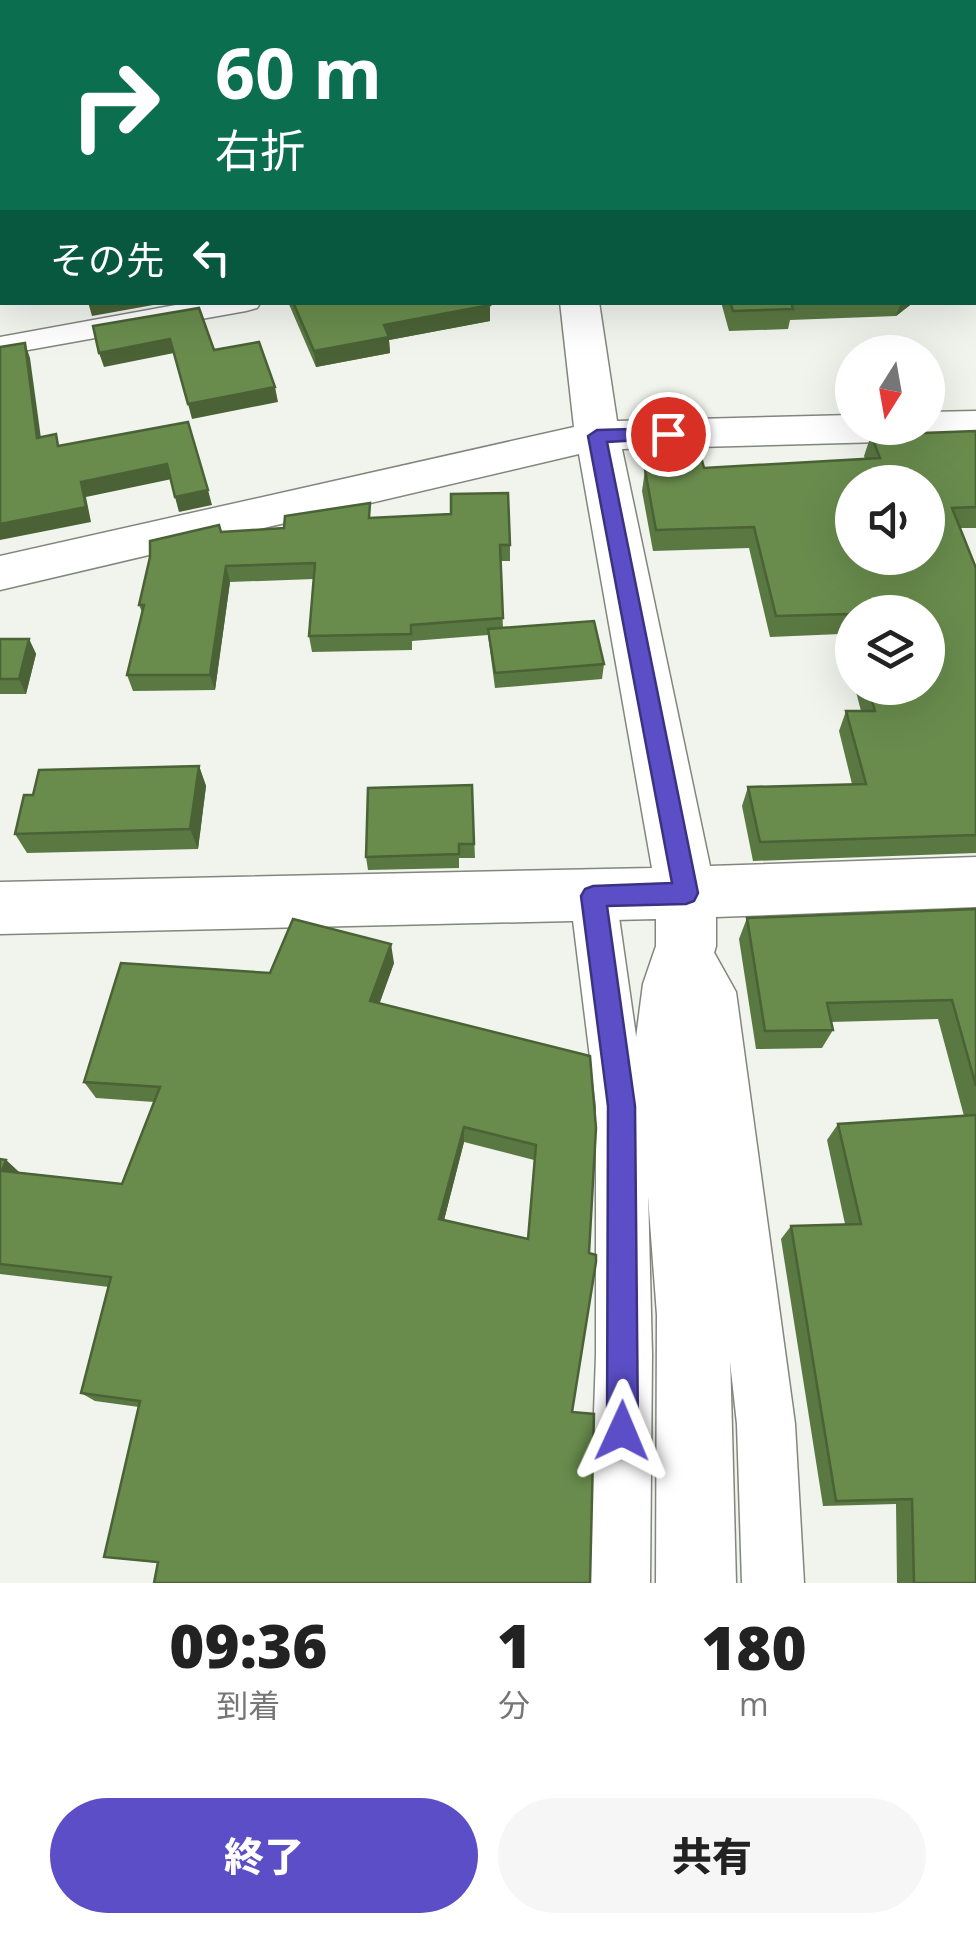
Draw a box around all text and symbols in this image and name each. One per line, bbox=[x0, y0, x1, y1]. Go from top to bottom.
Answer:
text: 60 m bbox=[215, 24, 382, 120]
icon: right bbox=[50, 40, 180, 170]
text: 右折 bbox=[215, 119, 305, 180]
icon: left bbox=[184, 230, 239, 285]
text: その先 bbox=[50, 233, 164, 285]
north arrow bbox=[835, 335, 945, 445]
map controls bbox=[835, 335, 945, 705]
pin bbox=[626, 392, 711, 477]
icon: arrive bbox=[641, 407, 696, 462]
button: sound bbox=[835, 465, 945, 575]
button: layers bbox=[835, 595, 945, 705]
position arrow bbox=[570, 1379, 674, 1483]
text: 09:36 bbox=[169, 1604, 327, 1686]
text: 1 bbox=[497, 1604, 532, 1686]
text: 180 bbox=[701, 1606, 807, 1688]
text: m bbox=[739, 1682, 769, 1725]
text: 到着 bbox=[216, 1683, 280, 1726]
text: 分 bbox=[498, 1683, 530, 1726]
button: 終了 bbox=[50, 1798, 478, 1913]
button: 共有 bbox=[498, 1798, 926, 1913]

